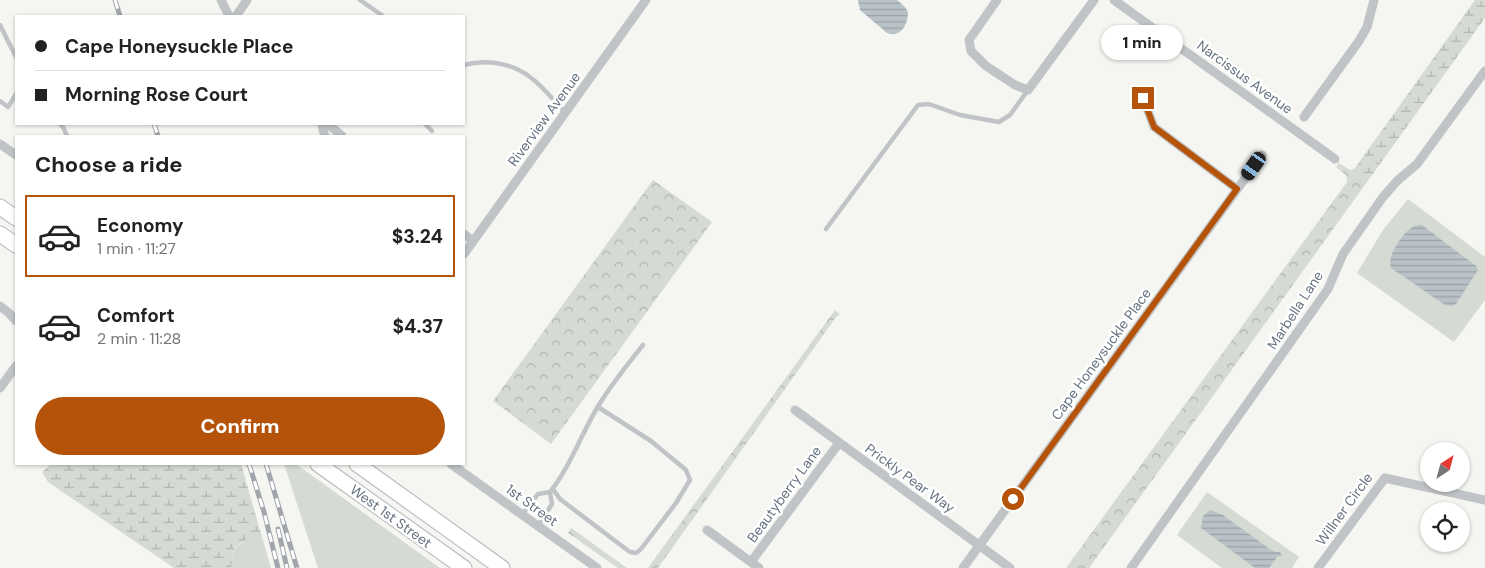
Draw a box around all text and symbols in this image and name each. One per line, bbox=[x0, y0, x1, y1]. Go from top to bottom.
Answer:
callout: 1 min bbox=[1102, 26, 1184, 61]
text: 1 min bbox=[1122, 32, 1162, 53]
text: Cape Honeysuckle Place bbox=[65, 34, 294, 59]
street label: Narcissus Avenue bbox=[1194, 36, 1296, 118]
street label: Riverview Avenue bbox=[504, 68, 584, 170]
text: Morning Rose Court bbox=[65, 82, 248, 107]
route end bbox=[1132, 87, 1154, 109]
car bbox=[1239, 149, 1268, 183]
text: Choose a ride bbox=[35, 150, 183, 179]
text: Economy bbox=[97, 213, 184, 238]
icon: car bbox=[37, 214, 82, 259]
text: $3.24 bbox=[392, 224, 443, 249]
text: 1 min · 11:27 bbox=[97, 238, 176, 259]
street label: Marbella Lane bbox=[1263, 267, 1327, 353]
street label: Cape Honeysuckle Place bbox=[1047, 284, 1155, 424]
text: Comfort bbox=[97, 303, 175, 328]
icon: car bbox=[37, 304, 82, 349]
text: $4.37 bbox=[393, 314, 443, 339]
text: 2 min · 11:28 bbox=[97, 328, 181, 349]
button: Confirm bbox=[35, 397, 445, 455]
street label: Prickly Pear Way bbox=[862, 439, 959, 517]
street label: Beautyberry Lane bbox=[743, 442, 825, 546]
north arrow bbox=[1420, 442, 1470, 492]
map controls bbox=[1420, 442, 1470, 552]
street label: Willner Circle bbox=[1312, 469, 1376, 549]
street label: West 1st Street bbox=[347, 480, 435, 552]
street label: 1st Street bbox=[502, 480, 562, 530]
route start bbox=[1002, 488, 1024, 510]
button: locate bbox=[1420, 502, 1470, 552]

